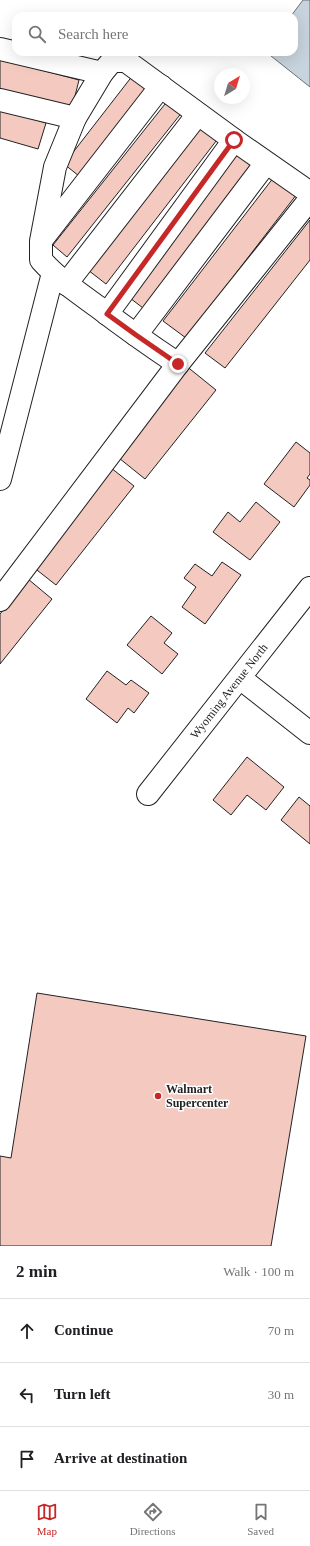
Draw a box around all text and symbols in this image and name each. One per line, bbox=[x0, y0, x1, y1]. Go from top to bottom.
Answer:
search box bbox=[12, 12, 298, 56]
icon: search bbox=[26, 23, 48, 45]
text: Search here bbox=[58, 26, 128, 42]
north arrow bbox=[214, 68, 250, 104]
route start bbox=[225, 131, 243, 149]
route end bbox=[169, 355, 187, 373]
street label: Wyoming Avenue North bbox=[187, 641, 271, 741]
place label: Walmart Supercenter bbox=[166, 1082, 229, 1110]
marker: Walmart Supercenter bbox=[153, 1091, 163, 1101]
text: 2 min bbox=[16, 1262, 57, 1281]
text: Walk · 100 m bbox=[223, 1264, 294, 1279]
icon: ahead bbox=[16, 1320, 38, 1342]
text: Continue bbox=[54, 1322, 113, 1338]
text: 70 m bbox=[268, 1323, 294, 1338]
icon: left bbox=[16, 1384, 38, 1406]
text: Turn left bbox=[54, 1386, 111, 1402]
text: 30 m bbox=[268, 1387, 294, 1402]
icon: arrive bbox=[16, 1448, 38, 1470]
text: Arrive at destination bbox=[54, 1450, 187, 1466]
tab: Map bbox=[36, 1501, 58, 1537]
tab: Directions bbox=[130, 1501, 175, 1537]
tab: Saved bbox=[247, 1501, 274, 1537]

